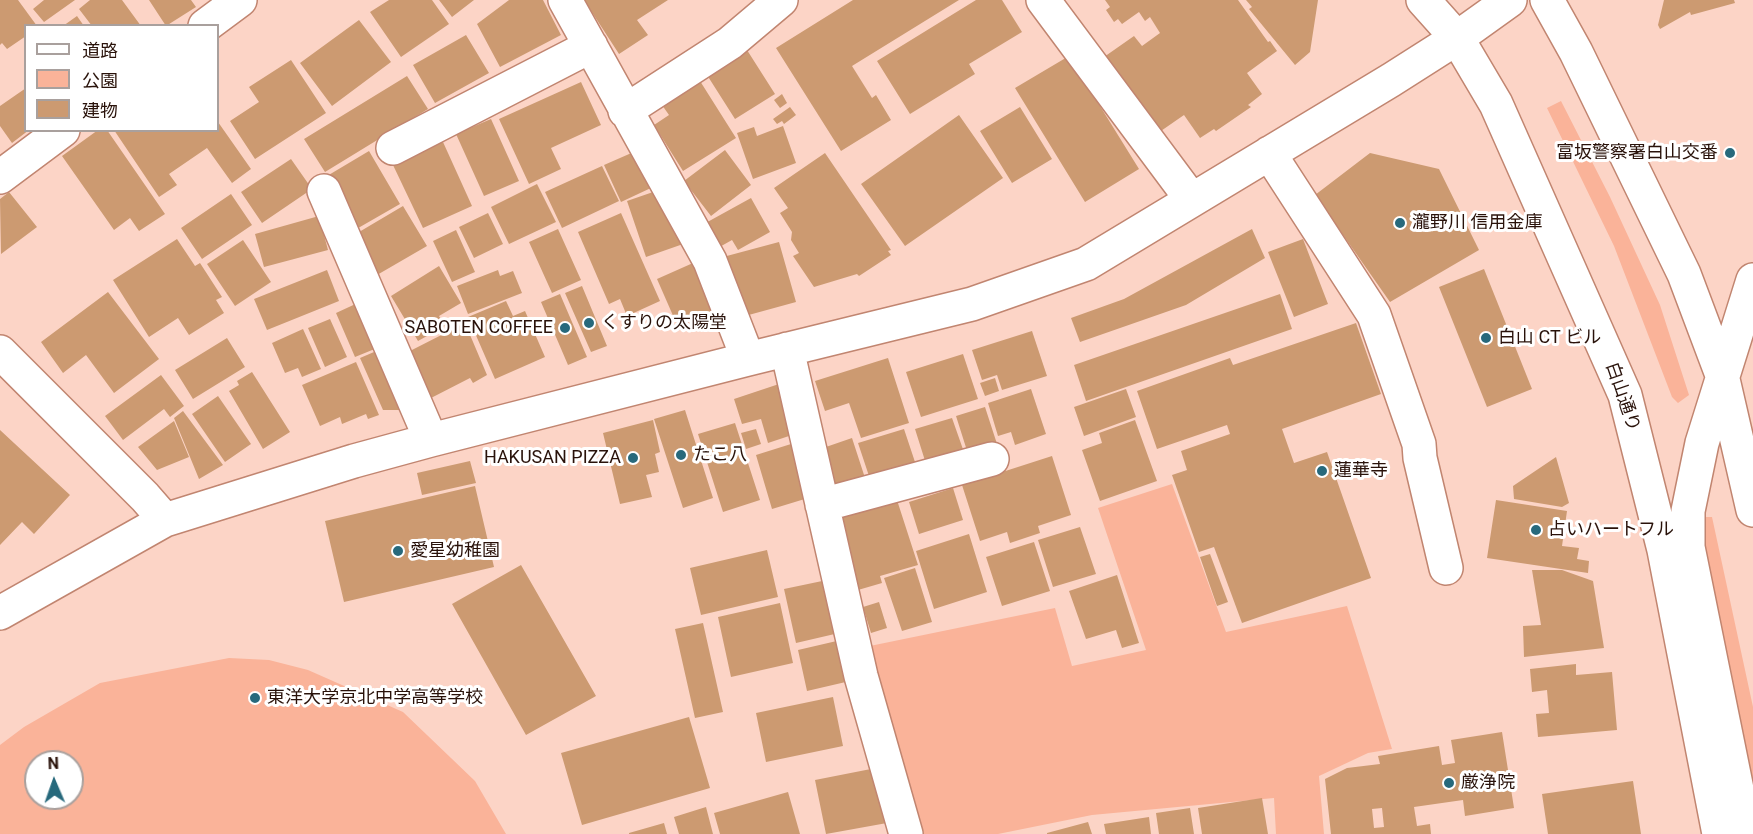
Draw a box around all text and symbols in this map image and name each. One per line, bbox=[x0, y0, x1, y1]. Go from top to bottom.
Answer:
legend bbox=[24, 24, 219, 132]
text: 道路 bbox=[82, 40, 118, 61]
text: 公園 bbox=[82, 70, 118, 91]
text: 建物 bbox=[82, 100, 118, 121]
place label: 富坂警察署白山交番 bbox=[1556, 142, 1718, 164]
marker: 富坂警察署白山交番 bbox=[1723, 146, 1737, 160]
place label: 瀧野川 信用金庫 bbox=[1412, 212, 1542, 234]
marker: 瀧野川 信用金庫 bbox=[1393, 216, 1407, 230]
place label: くすりの太陽堂 bbox=[601, 312, 727, 334]
marker: くすりの太陽堂 bbox=[582, 316, 596, 330]
place label: SABOTEN COFFEE bbox=[404, 317, 553, 339]
marker: SABOTEN COFFEE bbox=[558, 321, 572, 335]
place label: 白山 CT ビル bbox=[1498, 327, 1601, 349]
marker: 白山 CT ビル bbox=[1479, 331, 1493, 345]
street label: 白山通り bbox=[1600, 359, 1644, 435]
place label: たこ八 bbox=[693, 444, 747, 466]
place label: HAKUSAN PIZZA bbox=[484, 447, 621, 469]
marker: たこ八 bbox=[674, 448, 688, 462]
marker: HAKUSAN PIZZA bbox=[626, 451, 640, 465]
place label: 蓮華寺 bbox=[1334, 460, 1388, 482]
marker: 蓮華寺 bbox=[1315, 464, 1329, 478]
place label: 占いハートフル bbox=[1548, 519, 1674, 541]
marker: 占いハートフル bbox=[1529, 523, 1543, 537]
place label: 愛星幼稚園 bbox=[410, 540, 500, 562]
marker: 愛星幼稚園 bbox=[391, 544, 405, 558]
place label: 東洋大学京北中学高等学校 bbox=[267, 687, 483, 709]
marker: 東洋大学京北中学高等学校 bbox=[248, 691, 262, 705]
north arrow bbox=[24, 750, 84, 810]
text: N bbox=[47, 754, 59, 773]
place label: 厳浄院 bbox=[1461, 772, 1515, 794]
marker: 厳浄院 bbox=[1442, 776, 1456, 790]

